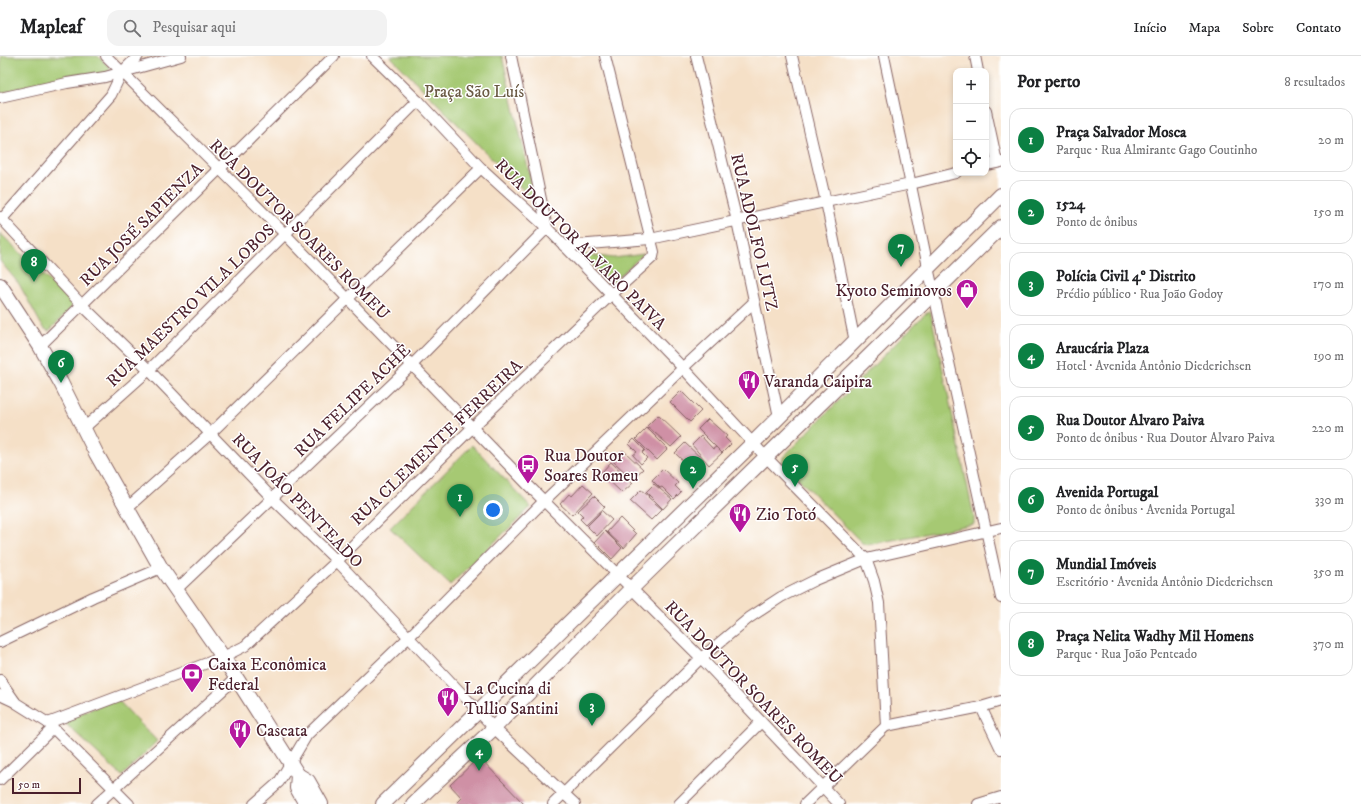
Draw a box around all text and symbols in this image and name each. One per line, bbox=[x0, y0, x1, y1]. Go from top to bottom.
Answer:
search box bbox=[107, 10, 387, 46]
text: Mapleaf bbox=[20, 16, 83, 39]
icon: search bbox=[121, 17, 143, 39]
text: Pesquisar aqui bbox=[153, 18, 236, 37]
text: Início bbox=[1133, 19, 1167, 37]
text: Mapa bbox=[1189, 19, 1220, 37]
text: Sobre bbox=[1242, 19, 1274, 37]
text: Contato bbox=[1296, 19, 1341, 37]
map controls bbox=[953, 68, 989, 176]
button: + bbox=[953, 68, 989, 104]
text: Por perto bbox=[1017, 71, 1080, 93]
text: 8 resultados bbox=[1284, 74, 1345, 90]
park label: Praça São Luís bbox=[424, 81, 524, 103]
button: − bbox=[953, 104, 989, 140]
text: Praça Salvador Mosca bbox=[1056, 123, 1186, 142]
text: 1 bbox=[1029, 132, 1033, 148]
text: 20 m bbox=[1318, 132, 1344, 148]
street label: RUA DOUTOR SOARES ROMEU bbox=[204, 135, 394, 325]
button: locate bbox=[953, 140, 989, 176]
text: Parque · Rua Almirante Gago Coutinho bbox=[1056, 142, 1257, 158]
street label: RUA ADOLFO LUTZ bbox=[725, 151, 783, 313]
street label: RUA DOUTOR ALVARO PAIVA bbox=[490, 154, 671, 335]
street label: RUA JOSÉ SAPIENZA bbox=[75, 158, 208, 291]
text: 1524 bbox=[1056, 195, 1085, 214]
text: 2 bbox=[1028, 204, 1034, 220]
text: 150 m bbox=[1313, 204, 1344, 220]
text: Ponto de ônibus bbox=[1056, 214, 1137, 230]
street label: RUA MAESTRO VILA LOBOS bbox=[102, 219, 280, 392]
pin: 7 bbox=[888, 234, 914, 267]
pin: 8 bbox=[21, 249, 47, 282]
text: Polícia Civil 4º Distrito bbox=[1056, 267, 1195, 286]
text: 3 bbox=[1029, 276, 1033, 292]
text: 170 m bbox=[1313, 276, 1344, 292]
shop icon: Kyoto Seminovos bbox=[954, 277, 980, 310]
place label: Kyoto Seminovos bbox=[836, 280, 952, 302]
text: Prédio público · Rua João Godoy bbox=[1056, 286, 1223, 302]
street label: RUA FELIPE ACHÊ bbox=[290, 339, 416, 462]
text: Araucária Plaza bbox=[1056, 339, 1149, 358]
text: 4 bbox=[1027, 348, 1035, 364]
text: 190 m bbox=[1313, 348, 1344, 364]
pin: 6 bbox=[48, 350, 74, 383]
street label: RUA CLEMENTE FERREIRA bbox=[346, 355, 527, 531]
text: Hotel · Avenida Antônio Diederichsen bbox=[1056, 358, 1251, 374]
restaurant icon: Varanda Caipira bbox=[736, 368, 762, 401]
place label: Varanda Caipira bbox=[763, 371, 873, 393]
text: Rua Doutor Alvaro Paiva bbox=[1056, 411, 1204, 430]
text: 5 bbox=[1028, 420, 1034, 436]
text: 220 m bbox=[1312, 420, 1344, 436]
street label: RUA JOÃO PENTEADO bbox=[227, 428, 368, 573]
text: Ponto de ônibus · Rua Doutor Alvaro Paiva bbox=[1056, 430, 1275, 446]
place label: Rua Doutor Soares Romeu bbox=[544, 445, 639, 487]
bus stop icon: Rua Doutor Soares Romeu bbox=[515, 452, 541, 485]
pin: 5 bbox=[782, 454, 808, 487]
pin: 2 bbox=[680, 456, 706, 489]
text: Avenida Portugal bbox=[1056, 483, 1158, 502]
pin: 1 bbox=[447, 484, 473, 517]
text: 6 bbox=[1028, 492, 1034, 508]
text: 330 m bbox=[1315, 492, 1344, 508]
your location bbox=[483, 500, 503, 520]
restaurant icon: Zio Totó bbox=[727, 501, 753, 534]
text: Ponto de ônibus · Avenida Portugal bbox=[1056, 502, 1235, 518]
place label: Zio Totó bbox=[756, 504, 816, 526]
text: Mundial Imóveis bbox=[1056, 555, 1156, 574]
text: 7 bbox=[1028, 564, 1034, 580]
text: 350 m bbox=[1313, 564, 1344, 580]
text: Escritório · Avenida Antônio Diederichsen bbox=[1056, 574, 1273, 590]
street label: RUA DOUTOR SOARES ROMEU bbox=[660, 596, 847, 789]
text: Praça Nelita Wadhy Mil Homens bbox=[1056, 627, 1254, 646]
text: 8 bbox=[1028, 636, 1034, 652]
text: 370 m bbox=[1313, 636, 1344, 652]
text: Parque · Rua João Penteado bbox=[1056, 646, 1197, 662]
place label: Caixa Econômica Federal bbox=[208, 654, 327, 696]
bank icon: Caixa Econômica Federal bbox=[179, 661, 205, 694]
place label: La Cucina di Tullio Santini bbox=[464, 678, 558, 720]
restaurant icon: La Cucina di Tullio Santini bbox=[435, 685, 461, 718]
pin: 3 bbox=[579, 693, 605, 726]
restaurant icon: Cascata bbox=[227, 717, 253, 750]
place label: Cascata bbox=[256, 720, 308, 742]
pin: 4 bbox=[466, 738, 492, 771]
scale bar bbox=[12, 776, 81, 795]
text: 50 m bbox=[18, 778, 40, 792]

